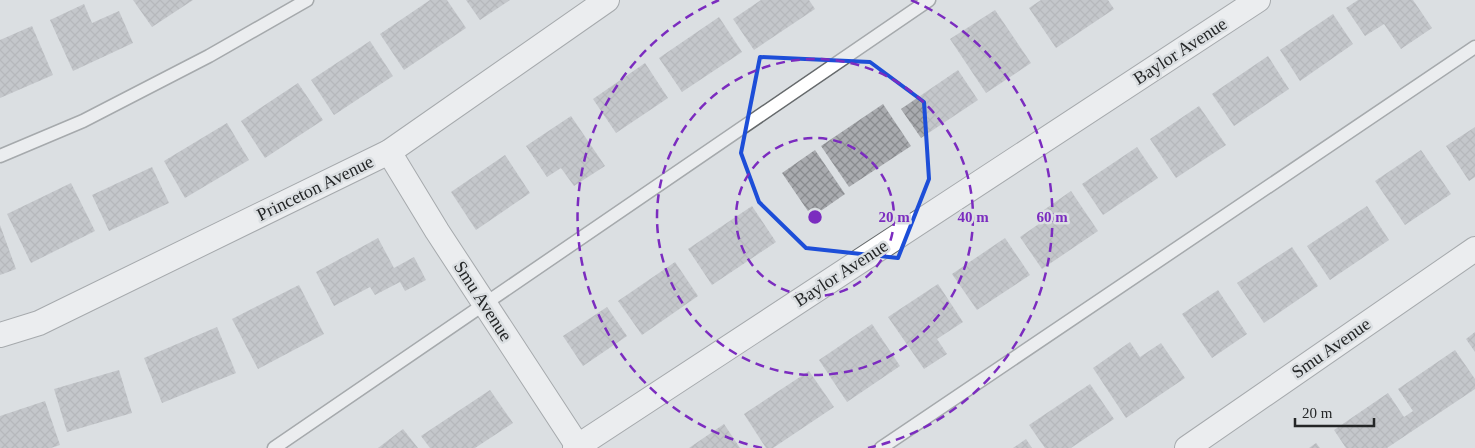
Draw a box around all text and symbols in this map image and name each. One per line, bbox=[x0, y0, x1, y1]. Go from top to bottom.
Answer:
street label: Baylor Avenue bbox=[1130, 13, 1230, 89]
street label: Princeton Avenue bbox=[253, 151, 377, 225]
centre of rings bbox=[806, 208, 824, 226]
text: 20 m bbox=[878, 209, 910, 225]
text: 40 m bbox=[957, 209, 989, 225]
text: 60 m bbox=[1036, 209, 1068, 225]
street label: Baylor Avenue bbox=[791, 235, 891, 311]
street label: Smu Avenue bbox=[450, 257, 516, 345]
street label: Smu Avenue bbox=[1288, 314, 1374, 382]
scale bar bbox=[1295, 396, 1374, 428]
text: 20 m bbox=[1302, 405, 1333, 421]

